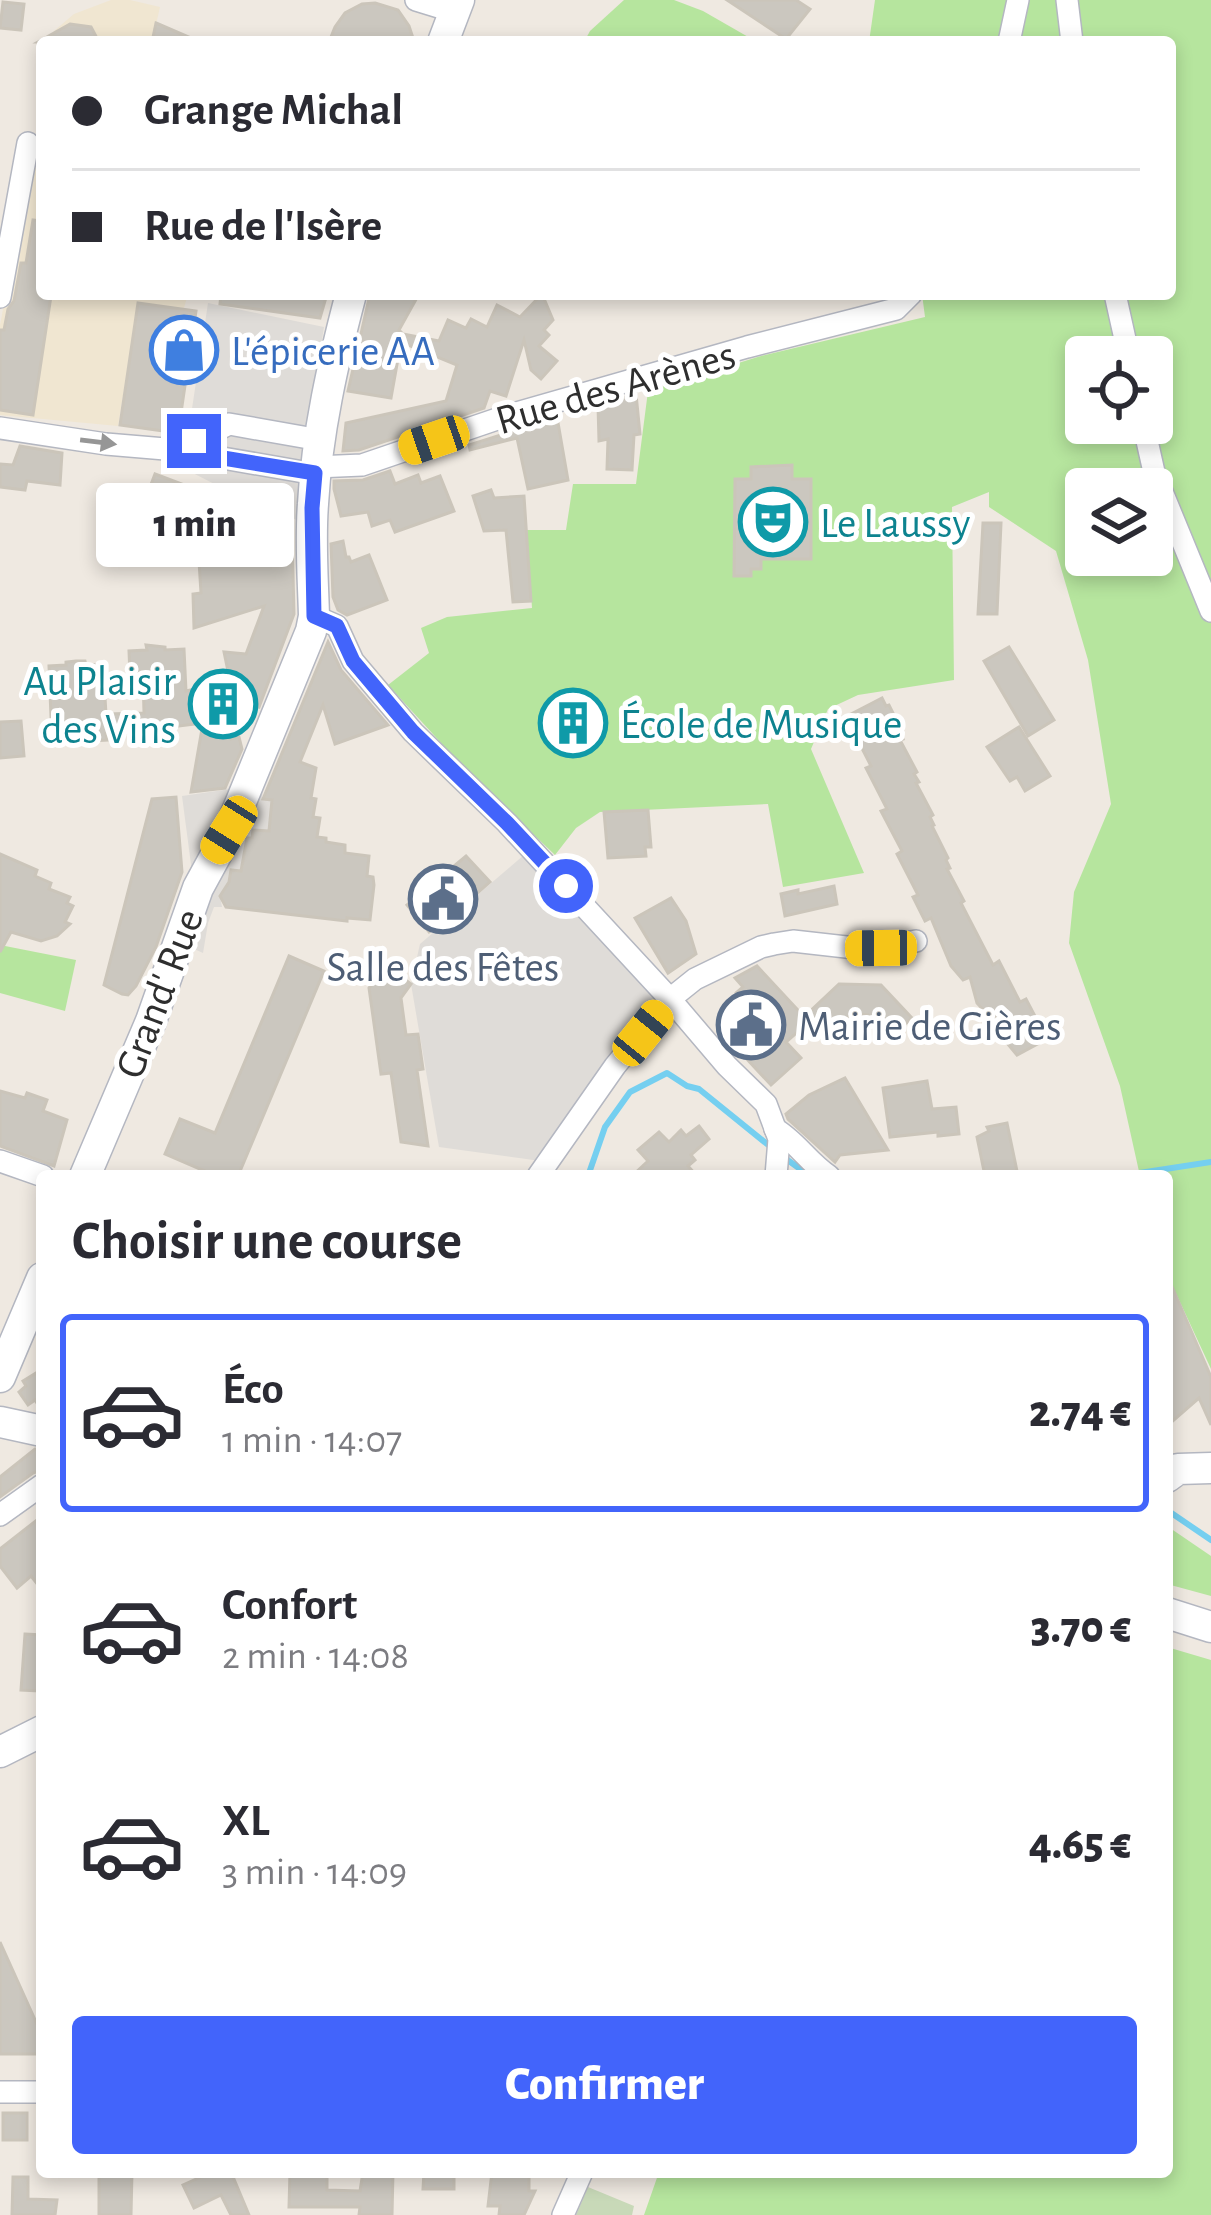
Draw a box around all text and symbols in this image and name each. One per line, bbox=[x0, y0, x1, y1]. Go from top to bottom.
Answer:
text: Grange Michal bbox=[144, 88, 403, 133]
text: Rue de l'Isère bbox=[144, 204, 382, 249]
shop icon: L'épicerie AA bbox=[149, 315, 219, 385]
place label: L'épicerie AA bbox=[231, 331, 435, 373]
street label: Rue des Arènes bbox=[491, 334, 740, 442]
map controls bbox=[1065, 336, 1173, 576]
button: locate bbox=[1065, 336, 1173, 444]
car bbox=[394, 411, 474, 469]
route end bbox=[167, 414, 221, 468]
one-way arrow bbox=[79, 433, 117, 452]
button: layers bbox=[1065, 468, 1173, 576]
callout: 1 min bbox=[95, 483, 293, 567]
theatre icon: Le Laussy bbox=[738, 487, 808, 557]
place label: Le Laussy bbox=[820, 503, 971, 545]
text: 1 min bbox=[153, 505, 237, 544]
place label: Au Plaisir des Vins bbox=[23, 661, 176, 751]
building icon: Au Plaisir des Vins bbox=[188, 669, 258, 739]
building icon: École de Musique bbox=[538, 688, 608, 758]
place label: École de Musique bbox=[620, 700, 902, 746]
car bbox=[195, 790, 263, 870]
route start bbox=[539, 859, 593, 913]
public building icon: Salle des Fêtes bbox=[408, 864, 478, 934]
street label: Grand' Rue bbox=[109, 904, 211, 1084]
car bbox=[845, 929, 917, 967]
place label: Salle des Fêtes bbox=[327, 947, 559, 989]
public building icon: Mairie de Gières bbox=[716, 990, 786, 1060]
car bbox=[606, 994, 680, 1072]
place label: Mairie de Gières bbox=[798, 1006, 1062, 1048]
text: Choisir une course bbox=[72, 1215, 462, 1269]
icon: car bbox=[78, 1359, 186, 1467]
text: Éco bbox=[222, 1367, 284, 1412]
text: 2.74 € bbox=[1029, 1390, 1131, 1435]
text: 1 min · 14:07 bbox=[222, 1421, 402, 1460]
icon: car bbox=[78, 1575, 186, 1683]
text: Confort bbox=[222, 1583, 357, 1628]
text: 3.70 € bbox=[1031, 1606, 1131, 1651]
text: 2 min · 14:08 bbox=[222, 1637, 409, 1676]
icon: car bbox=[78, 1791, 186, 1899]
text: XL bbox=[222, 1799, 270, 1844]
text: 4.65 € bbox=[1029, 1822, 1131, 1867]
text: 3 min · 14:09 bbox=[222, 1853, 407, 1892]
button: Confirmer bbox=[72, 2016, 1137, 2154]

